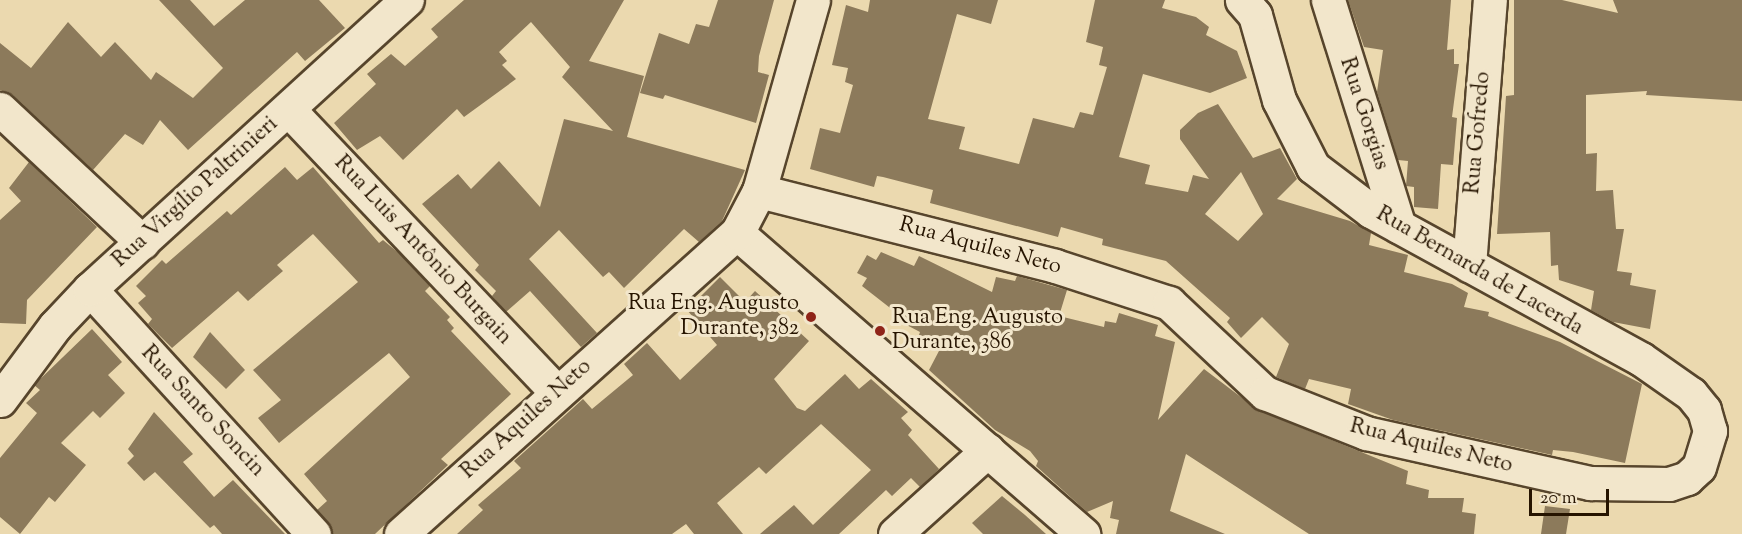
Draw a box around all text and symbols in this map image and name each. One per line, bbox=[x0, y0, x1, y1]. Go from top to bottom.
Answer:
street label: Rua Gorgias bbox=[1332, 54, 1394, 174]
street label: Rua Gofredo bbox=[1460, 71, 1498, 195]
street label: Rua Virgílio Paltrinieri bbox=[108, 112, 284, 274]
street label: Rua Luis Antônio Burgain bbox=[327, 151, 517, 351]
street label: Rua Bernarda de Lacerda bbox=[1371, 202, 1587, 342]
street label: Rua Aquiles Neto bbox=[896, 213, 1064, 281]
place label: Rua Eng. Augusto Durante, 382 bbox=[628, 291, 799, 342]
place label: Rua Eng. Augusto Durante, 386 bbox=[892, 305, 1063, 356]
marker: Rua Eng. Augusto Durante, 382 bbox=[804, 310, 818, 324]
marker: Rua Eng. Augusto Durante, 386 bbox=[873, 324, 887, 338]
street label: Rua Santo Soncin bbox=[134, 341, 270, 483]
street label: Rua Aquiles Neto bbox=[456, 354, 598, 486]
street label: Rua Aquiles Neto bbox=[1347, 414, 1515, 480]
scale bar bbox=[1532, 477, 1612, 515]
text: 20 m bbox=[1540, 486, 1577, 512]

